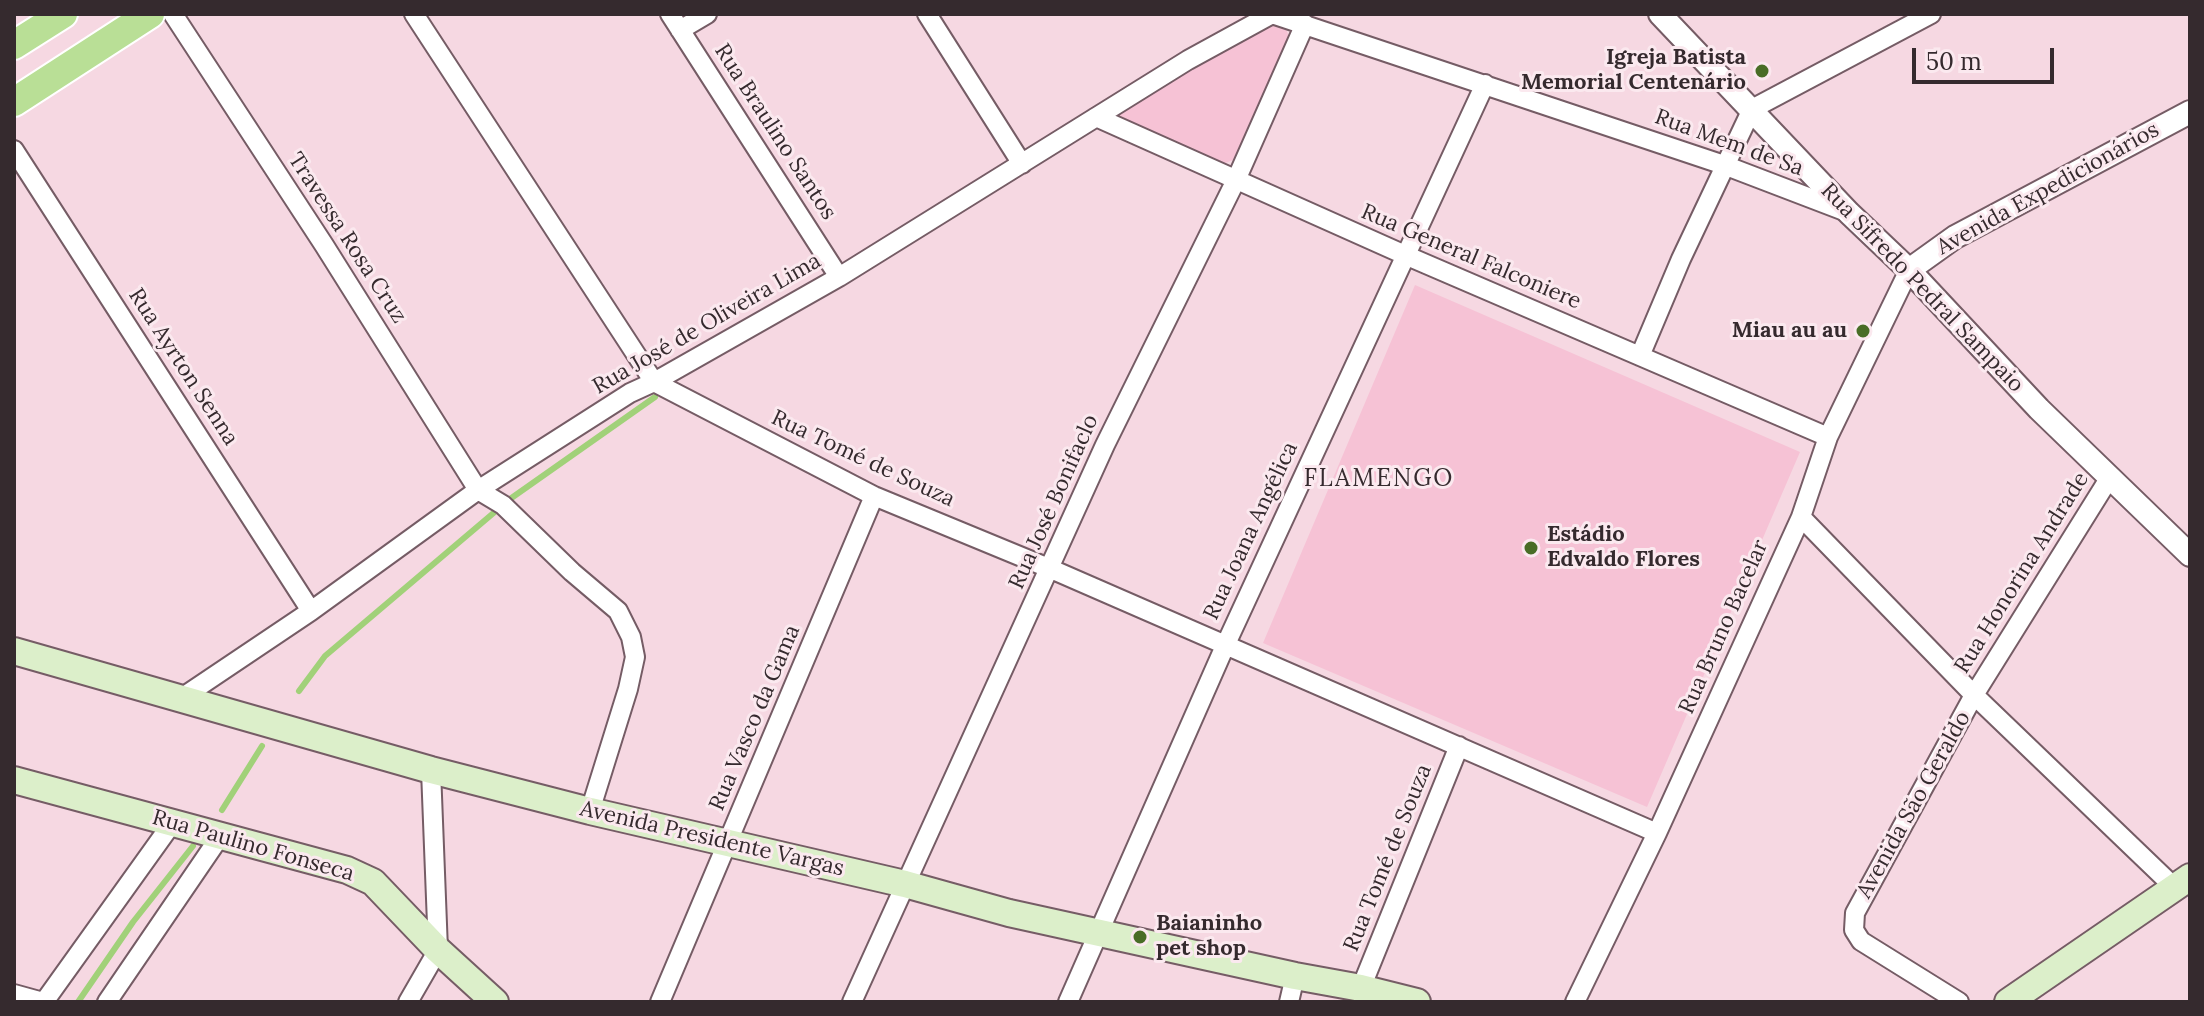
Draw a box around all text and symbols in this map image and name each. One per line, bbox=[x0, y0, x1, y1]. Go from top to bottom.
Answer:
scale bar bbox=[1916, 32, 2058, 82]
street label: Rua Braulino Santos bbox=[708, 39, 842, 225]
place label: Igreja Batista Memorial Centenário bbox=[1521, 45, 1746, 96]
text: 50 m bbox=[1926, 46, 1982, 77]
marker: Igreja Batista Memorial Centenário bbox=[1753, 62, 1771, 80]
street label: Rua Mem de Sa bbox=[1651, 104, 1807, 182]
street label: Avenida Expedicionários bbox=[1932, 117, 2164, 261]
street label: Travessa Rosa Cruz bbox=[282, 148, 412, 328]
street label: Rua Sifredo Pedral Sampaio bbox=[1815, 178, 2029, 398]
street label: Rua General Falconiere bbox=[1357, 199, 1585, 315]
street label: Rua José de Oliveira Lima bbox=[588, 248, 826, 400]
street label: Rua Ayrton Senna bbox=[122, 284, 244, 450]
place label: Miau au au bbox=[1732, 318, 1847, 344]
marker: Miau au au bbox=[1854, 322, 1872, 340]
street label: Rua Tomé de Souza bbox=[767, 405, 959, 513]
street label: Rua José Bonifaclo bbox=[1004, 411, 1104, 593]
street label: Rua Joana Angélica bbox=[1198, 438, 1304, 624]
district label: FLAMENGO bbox=[1304, 465, 1454, 493]
street label: Rua Honorina Andrade bbox=[1949, 468, 2095, 678]
place label: Estádio Edvaldo Flores bbox=[1547, 522, 1700, 574]
street label: Rua Bruno Bacelar bbox=[1674, 536, 1774, 718]
marker: Estádio Edvaldo Flores bbox=[1522, 539, 1540, 557]
street label: Rua Vasco da Gama bbox=[704, 621, 806, 815]
street label: Avenida São Geraldo bbox=[1852, 707, 1976, 903]
street label: Rua Tomé de Souza bbox=[1338, 761, 1438, 955]
street label: Avenida Presidente Vargas bbox=[578, 796, 846, 882]
street label: Rua Paulino Fonseca bbox=[149, 805, 357, 887]
place label: Baianinho pet shop bbox=[1156, 911, 1262, 962]
marker: Baianinho pet shop bbox=[1131, 928, 1149, 946]

